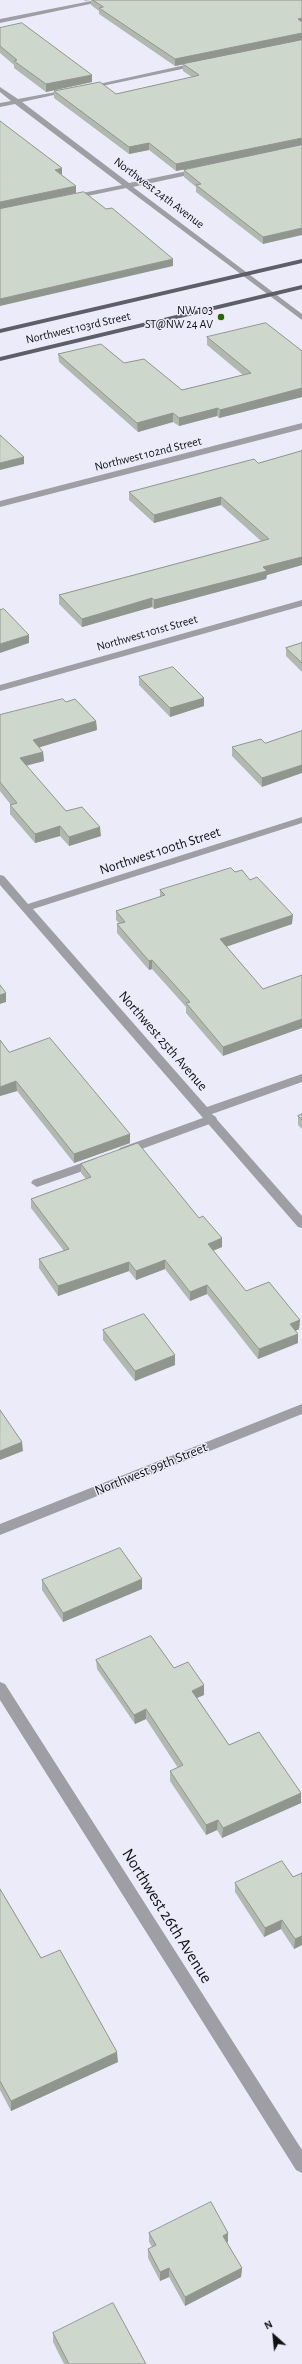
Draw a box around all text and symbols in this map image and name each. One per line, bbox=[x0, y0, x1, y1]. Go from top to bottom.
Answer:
street label: Northwest 24th Avenue bbox=[111, 154, 207, 232]
place label: NW 103 ST@NW 24 AV bbox=[145, 303, 213, 331]
street label: Northwest 103rd Street bbox=[24, 309, 132, 347]
marker: NW 103 ST@NW 24 AV bbox=[216, 312, 226, 322]
street label: Northwest 102nd Street bbox=[93, 434, 203, 474]
street label: Northwest 101st Street bbox=[95, 612, 199, 654]
street label: Northwest 100th Street bbox=[97, 823, 223, 879]
street label: Northwest 25th Avenue bbox=[115, 988, 211, 1094]
street label: Northwest 99th Street bbox=[92, 1439, 210, 1499]
street label: Northwest 26th Avenue bbox=[117, 1845, 217, 1987]
north arrow bbox=[254, 2316, 294, 2356]
text: N bbox=[262, 2318, 274, 2332]

